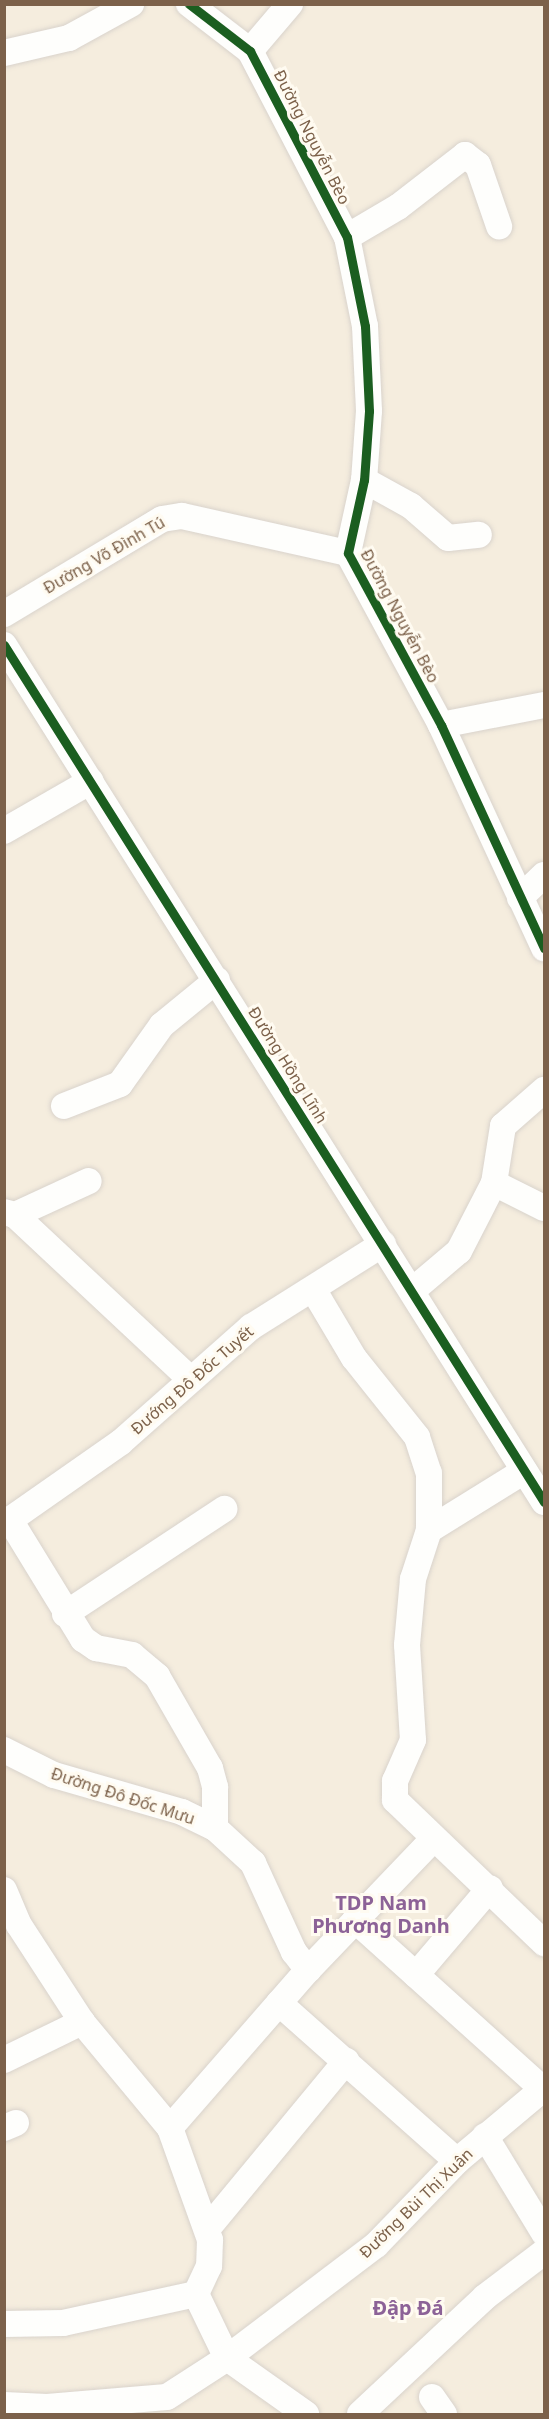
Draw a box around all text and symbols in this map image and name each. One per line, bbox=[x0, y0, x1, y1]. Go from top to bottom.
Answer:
street label: Đường Nguyễn Bèo bbox=[270, 67, 354, 207]
street label: Đường Võ Đình Tú bbox=[40, 512, 168, 598]
street label: Đường Nguyễn Bèo bbox=[357, 546, 443, 686]
street label: Đường Hồng Lĩnh bbox=[244, 1003, 332, 1127]
street label: Đướng Đô Đốc Tuyết bbox=[127, 1322, 257, 1438]
street label: Đường Đô Đốc Mưu bbox=[49, 1764, 197, 1828]
district label: TDP Nam Phương Danh bbox=[312, 1891, 450, 1938]
street label: Đường Bùi Thị Xuân bbox=[355, 2144, 477, 2262]
district label: Đập Đá bbox=[372, 2295, 444, 2319]

